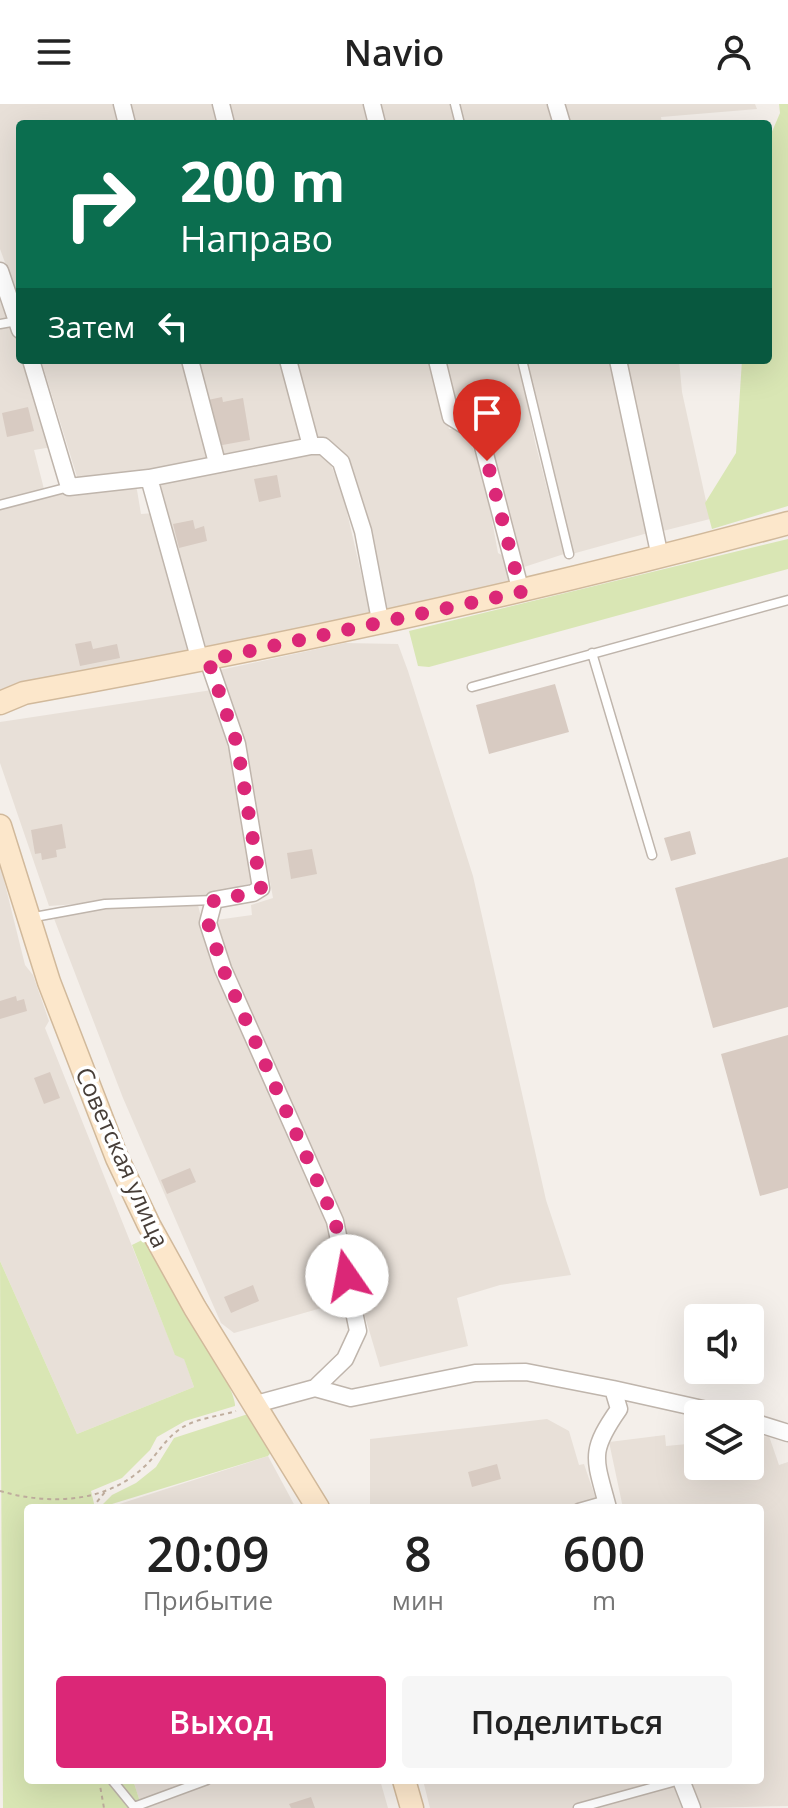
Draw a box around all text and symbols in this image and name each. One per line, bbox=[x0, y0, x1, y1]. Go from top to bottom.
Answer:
text: Navio bbox=[344, 28, 444, 77]
icon: menu bbox=[32, 30, 76, 74]
icon: person bbox=[712, 30, 756, 74]
text: 200 m bbox=[180, 142, 346, 218]
icon: right bbox=[48, 152, 152, 256]
text: Направо bbox=[180, 214, 333, 263]
icon: left bbox=[151, 304, 195, 348]
text: Затем bbox=[48, 306, 135, 347]
pin bbox=[453, 379, 521, 461]
icon: arrive bbox=[465, 391, 509, 435]
street label: Советская улица bbox=[68, 1062, 178, 1252]
position arrow bbox=[305, 1234, 389, 1318]
map controls bbox=[684, 1304, 764, 1480]
button: sound bbox=[684, 1304, 764, 1384]
button: layers bbox=[684, 1400, 764, 1480]
text: 20:09 bbox=[146, 1521, 269, 1586]
text: 8 bbox=[404, 1521, 432, 1586]
text: 600 bbox=[563, 1521, 645, 1586]
text: Прибытие bbox=[143, 1582, 273, 1618]
text: мин bbox=[392, 1582, 444, 1618]
text: m bbox=[592, 1582, 616, 1618]
button: Выход bbox=[56, 1676, 386, 1768]
button: Поделиться bbox=[402, 1676, 732, 1768]

